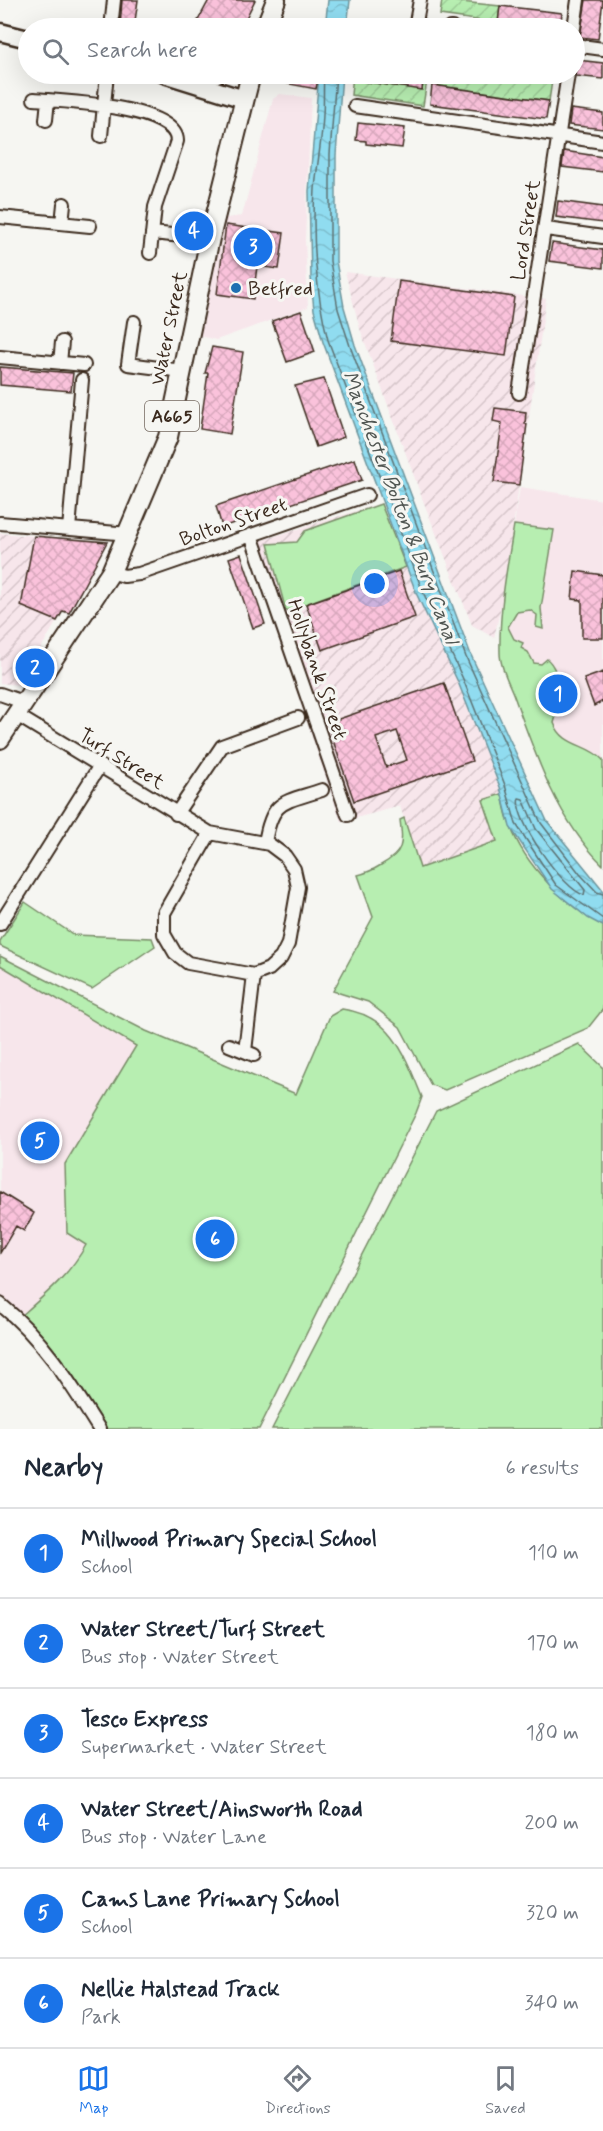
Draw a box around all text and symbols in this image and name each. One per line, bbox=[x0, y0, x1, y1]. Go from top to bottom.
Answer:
search box bbox=[18, 18, 585, 84]
icon: search bbox=[39, 35, 72, 68]
text: Search here bbox=[87, 37, 198, 65]
street label: Lord Street bbox=[505, 178, 548, 283]
pin: 4 bbox=[174, 208, 214, 254]
pin: 3 bbox=[234, 224, 272, 270]
street label: Water Street bbox=[144, 268, 195, 388]
place label: Betfred bbox=[248, 276, 313, 303]
marker: Betfred bbox=[229, 281, 243, 295]
water label: Manchester Bolton & Bury Canal bbox=[335, 367, 466, 650]
road number: A665 bbox=[145, 401, 199, 431]
street label: Bolton Street bbox=[176, 491, 291, 553]
your location bbox=[360, 569, 389, 598]
street label: Hollybank Street bbox=[280, 596, 353, 743]
pin: 2 bbox=[15, 646, 54, 690]
pin: 1 bbox=[538, 672, 578, 716]
street label: Turf Street bbox=[73, 722, 170, 797]
pin: 5 bbox=[20, 1118, 60, 1164]
pin: 6 bbox=[196, 1216, 234, 1262]
text: Nearby bbox=[24, 1451, 103, 1485]
text: 6 results bbox=[506, 1455, 579, 1482]
text: Millwood Primary Special School bbox=[81, 1526, 377, 1554]
text: 1 bbox=[39, 1540, 48, 1567]
text: 110 m bbox=[528, 1540, 579, 1567]
text: School bbox=[81, 1554, 133, 1581]
text: Water Street/Turf Street bbox=[81, 1616, 325, 1644]
text: 2 bbox=[39, 1630, 48, 1657]
text: 170 m bbox=[527, 1630, 579, 1657]
text: Bus stop · Water Street bbox=[81, 1644, 279, 1671]
text: Tesco Express bbox=[81, 1706, 208, 1734]
text: 3 bbox=[39, 1720, 48, 1747]
text: 180 m bbox=[526, 1720, 579, 1747]
text: Supermarket · Water Street bbox=[81, 1734, 327, 1761]
text: Water Street/Ainsworth Road bbox=[81, 1796, 362, 1824]
text: 4 bbox=[38, 1810, 49, 1837]
text: 200 m bbox=[524, 1810, 579, 1837]
text: Bus stop · Water Lane bbox=[81, 1824, 267, 1851]
text: Cams Lane Primary School bbox=[81, 1886, 340, 1914]
text: 5 bbox=[38, 1900, 50, 1927]
text: 320 m bbox=[526, 1900, 579, 1927]
text: School bbox=[81, 1914, 133, 1941]
text: Nellie Halstead Track bbox=[81, 1976, 280, 2004]
text: 6 bbox=[38, 1990, 49, 2017]
text: 340 m bbox=[524, 1990, 579, 2017]
text: Park bbox=[81, 2004, 121, 2031]
tab: Map bbox=[77, 2062, 110, 2119]
tab: Directions bbox=[265, 2062, 331, 2119]
tab: Saved bbox=[485, 2062, 526, 2119]

